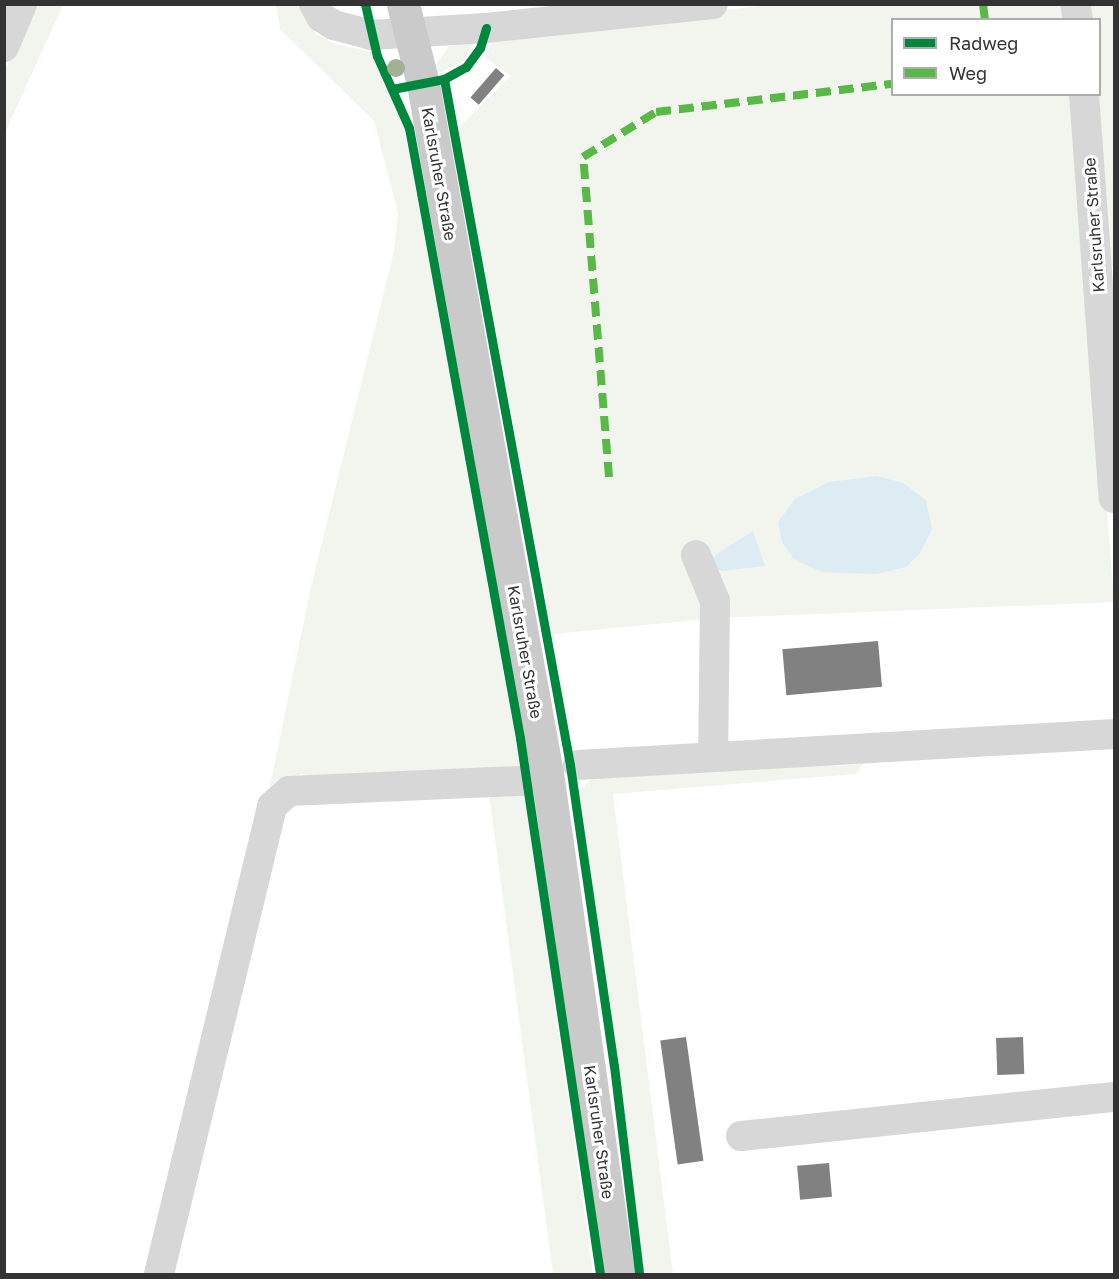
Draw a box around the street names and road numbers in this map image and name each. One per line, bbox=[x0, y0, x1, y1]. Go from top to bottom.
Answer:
street label: Karlsruher Straße bbox=[418, 106, 460, 242]
street label: Karlsruher Straße bbox=[1080, 157, 1108, 293]
street label: Karlsruher Straße bbox=[504, 584, 546, 720]
street label: Karlsruher Straße bbox=[580, 1064, 618, 1200]

